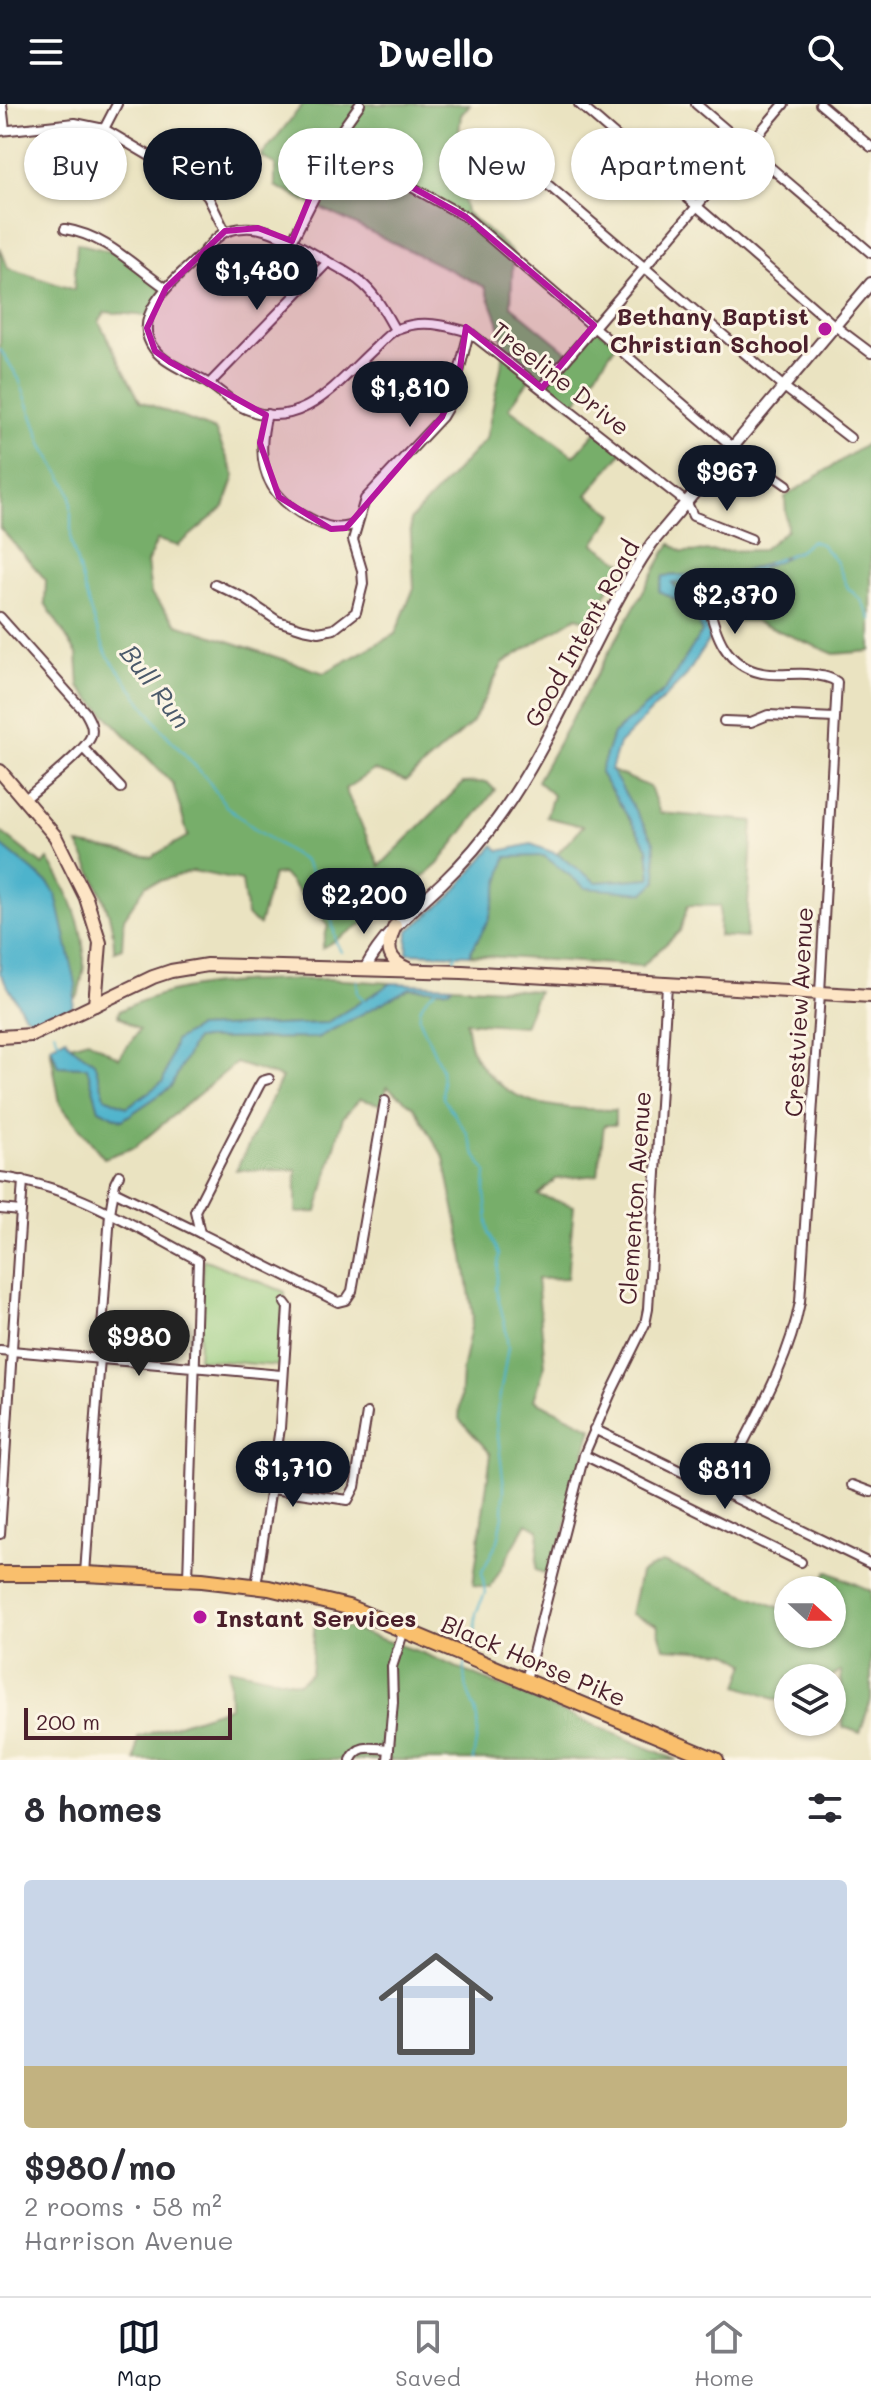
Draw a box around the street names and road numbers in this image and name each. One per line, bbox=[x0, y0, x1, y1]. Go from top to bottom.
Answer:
street label: Treeline Drive bbox=[485, 314, 637, 442]
street label: Good Intent Road bbox=[517, 534, 645, 732]
street label: Crestview Avenue bbox=[777, 906, 819, 1118]
street label: Clementon Avenue bbox=[611, 1090, 657, 1306]
street label: Black Horse Pike bbox=[437, 1607, 631, 1713]

